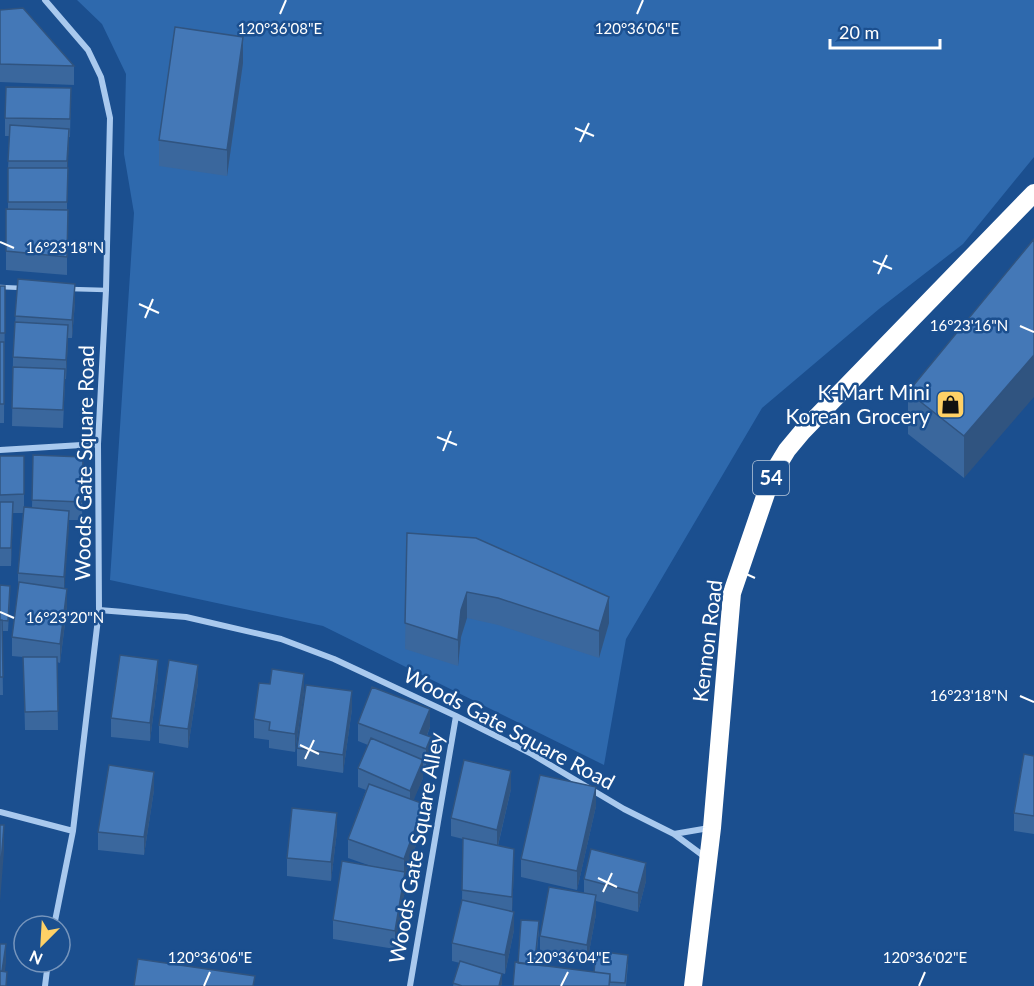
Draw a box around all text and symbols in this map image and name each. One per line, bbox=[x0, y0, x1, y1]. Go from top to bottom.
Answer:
scale bar bbox=[830, 12, 940, 50]
text: 120°36'08"E bbox=[238, 19, 322, 37]
text: 120°36'06"E bbox=[595, 19, 679, 37]
text: 20 m bbox=[839, 21, 879, 43]
text: 16°23'18"N bbox=[26, 238, 104, 256]
text: 16°23'16"N bbox=[930, 316, 1008, 334]
street label: Woods Gate Square Road bbox=[69, 345, 98, 581]
place label: K-Mart Mini Korean Grocery bbox=[785, 379, 930, 428]
shop icon: K-Mart Mini Korean Grocery bbox=[935, 389, 967, 421]
road number: 54 bbox=[753, 461, 789, 495]
street label: Kennon Road bbox=[687, 578, 726, 703]
text: 16°23'20"N bbox=[26, 608, 104, 626]
street label: Woods Gate Square Road bbox=[400, 661, 620, 794]
text: 16°23'18"N bbox=[930, 686, 1008, 704]
street label: Woods Gate Square Alley bbox=[383, 730, 448, 965]
north arrow bbox=[12, 914, 72, 974]
text: N bbox=[26, 947, 45, 969]
text: 120°36'06"E bbox=[168, 948, 252, 966]
text: 120°36'04"E bbox=[526, 948, 610, 966]
text: 120°36'02"E bbox=[883, 948, 967, 966]

